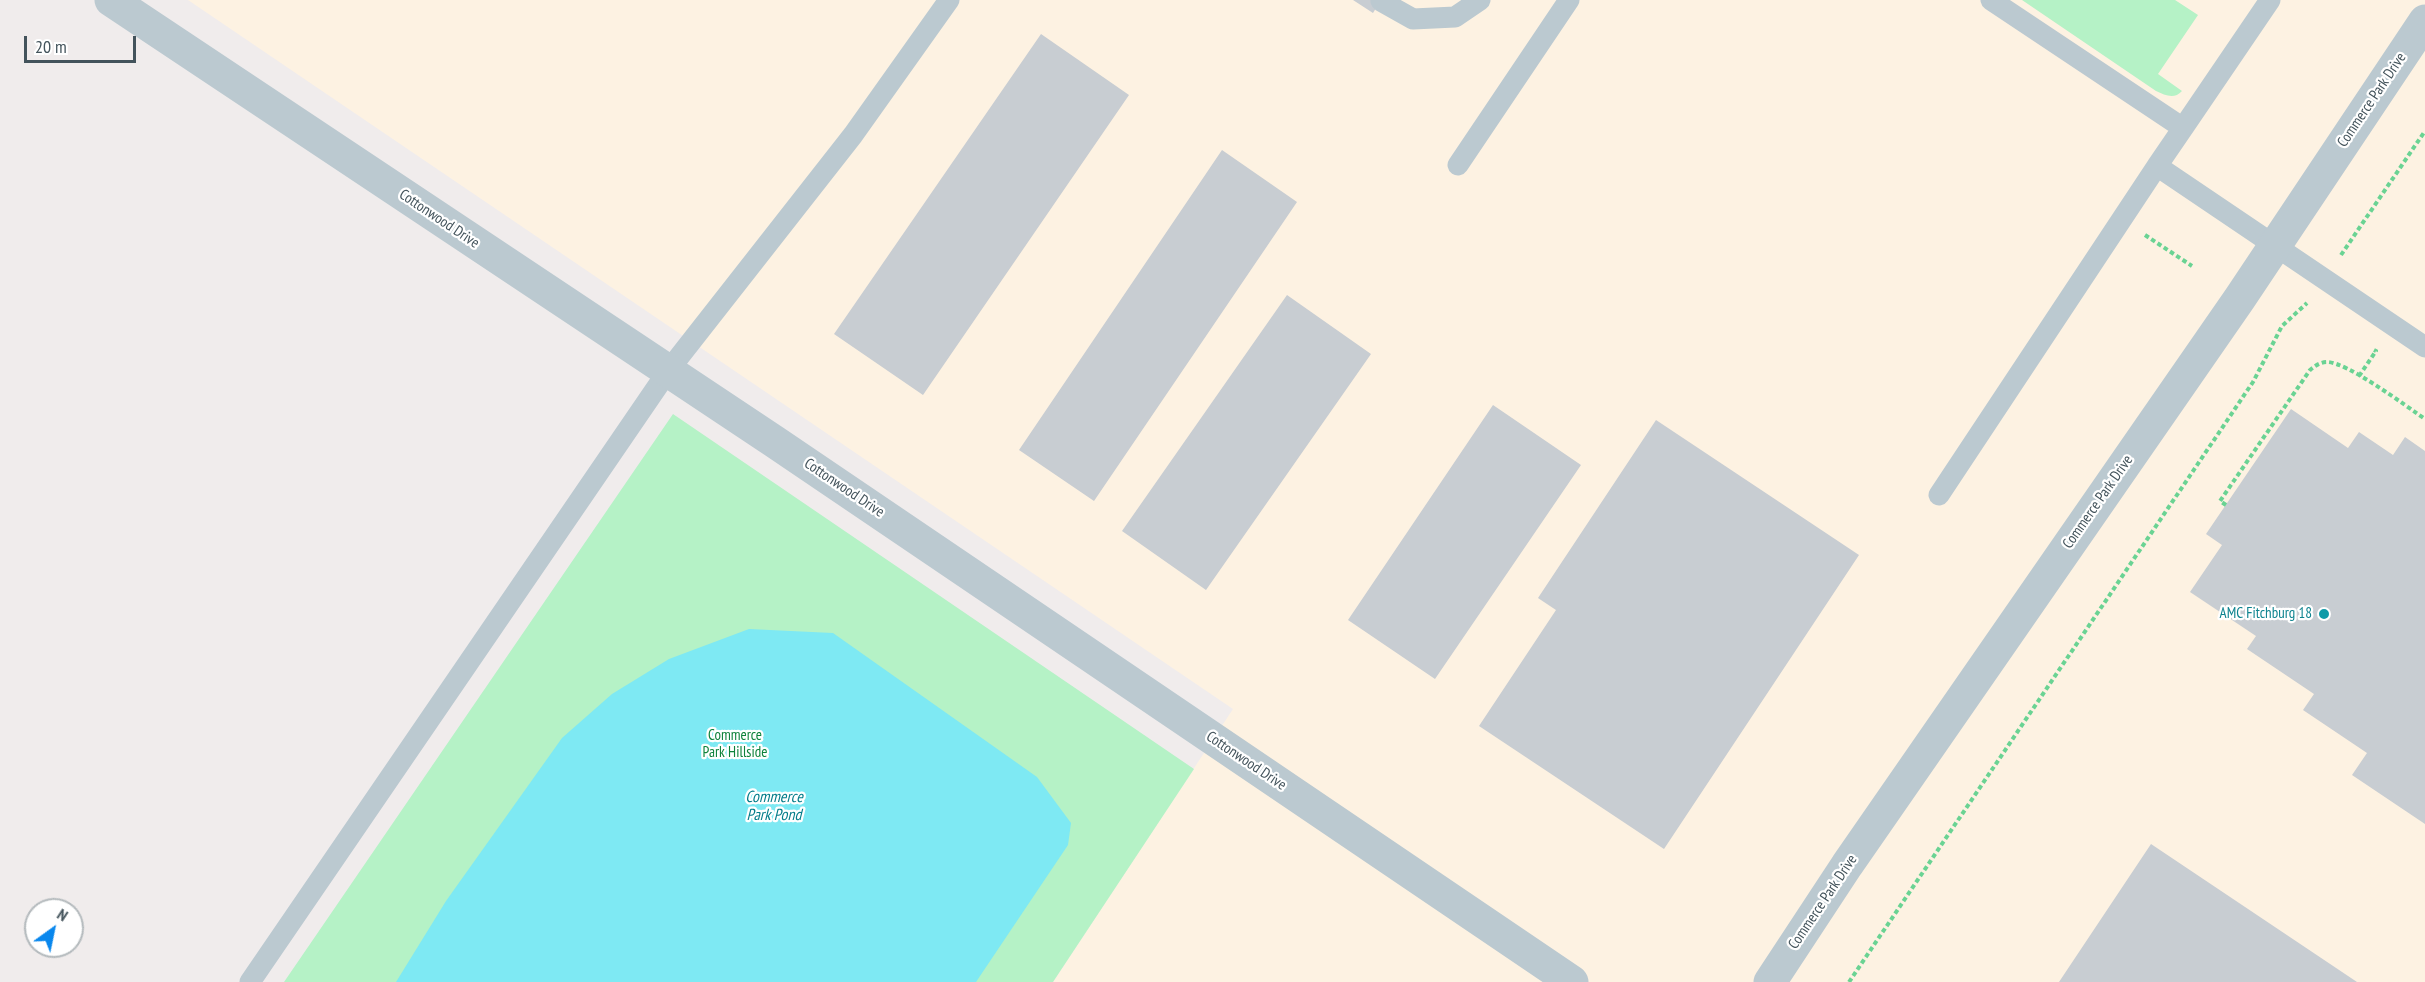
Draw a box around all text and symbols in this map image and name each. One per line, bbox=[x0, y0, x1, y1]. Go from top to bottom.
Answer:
scale bar bbox=[27, 24, 140, 62]
text: 20 m bbox=[35, 35, 67, 58]
street label: Commerce Park Drive bbox=[2334, 49, 2410, 151]
street label: Cottonwood Drive bbox=[396, 186, 482, 252]
street label: Commerce Park Drive bbox=[2059, 452, 2137, 552]
street label: Cottonwood Drive bbox=[801, 455, 887, 521]
place label: AMC Fitchburg 18 bbox=[2220, 605, 2312, 623]
marker: AMC Fitchburg 18 bbox=[2317, 607, 2331, 621]
park label: Commerce Park Hillside bbox=[703, 727, 767, 762]
street label: Cottonwood Drive bbox=[1203, 728, 1289, 794]
water label: Commerce Park Pond bbox=[745, 787, 803, 825]
street label: Commerce Park Drive bbox=[1785, 851, 1861, 953]
north arrow bbox=[24, 898, 84, 958]
text: N bbox=[54, 904, 72, 925]

